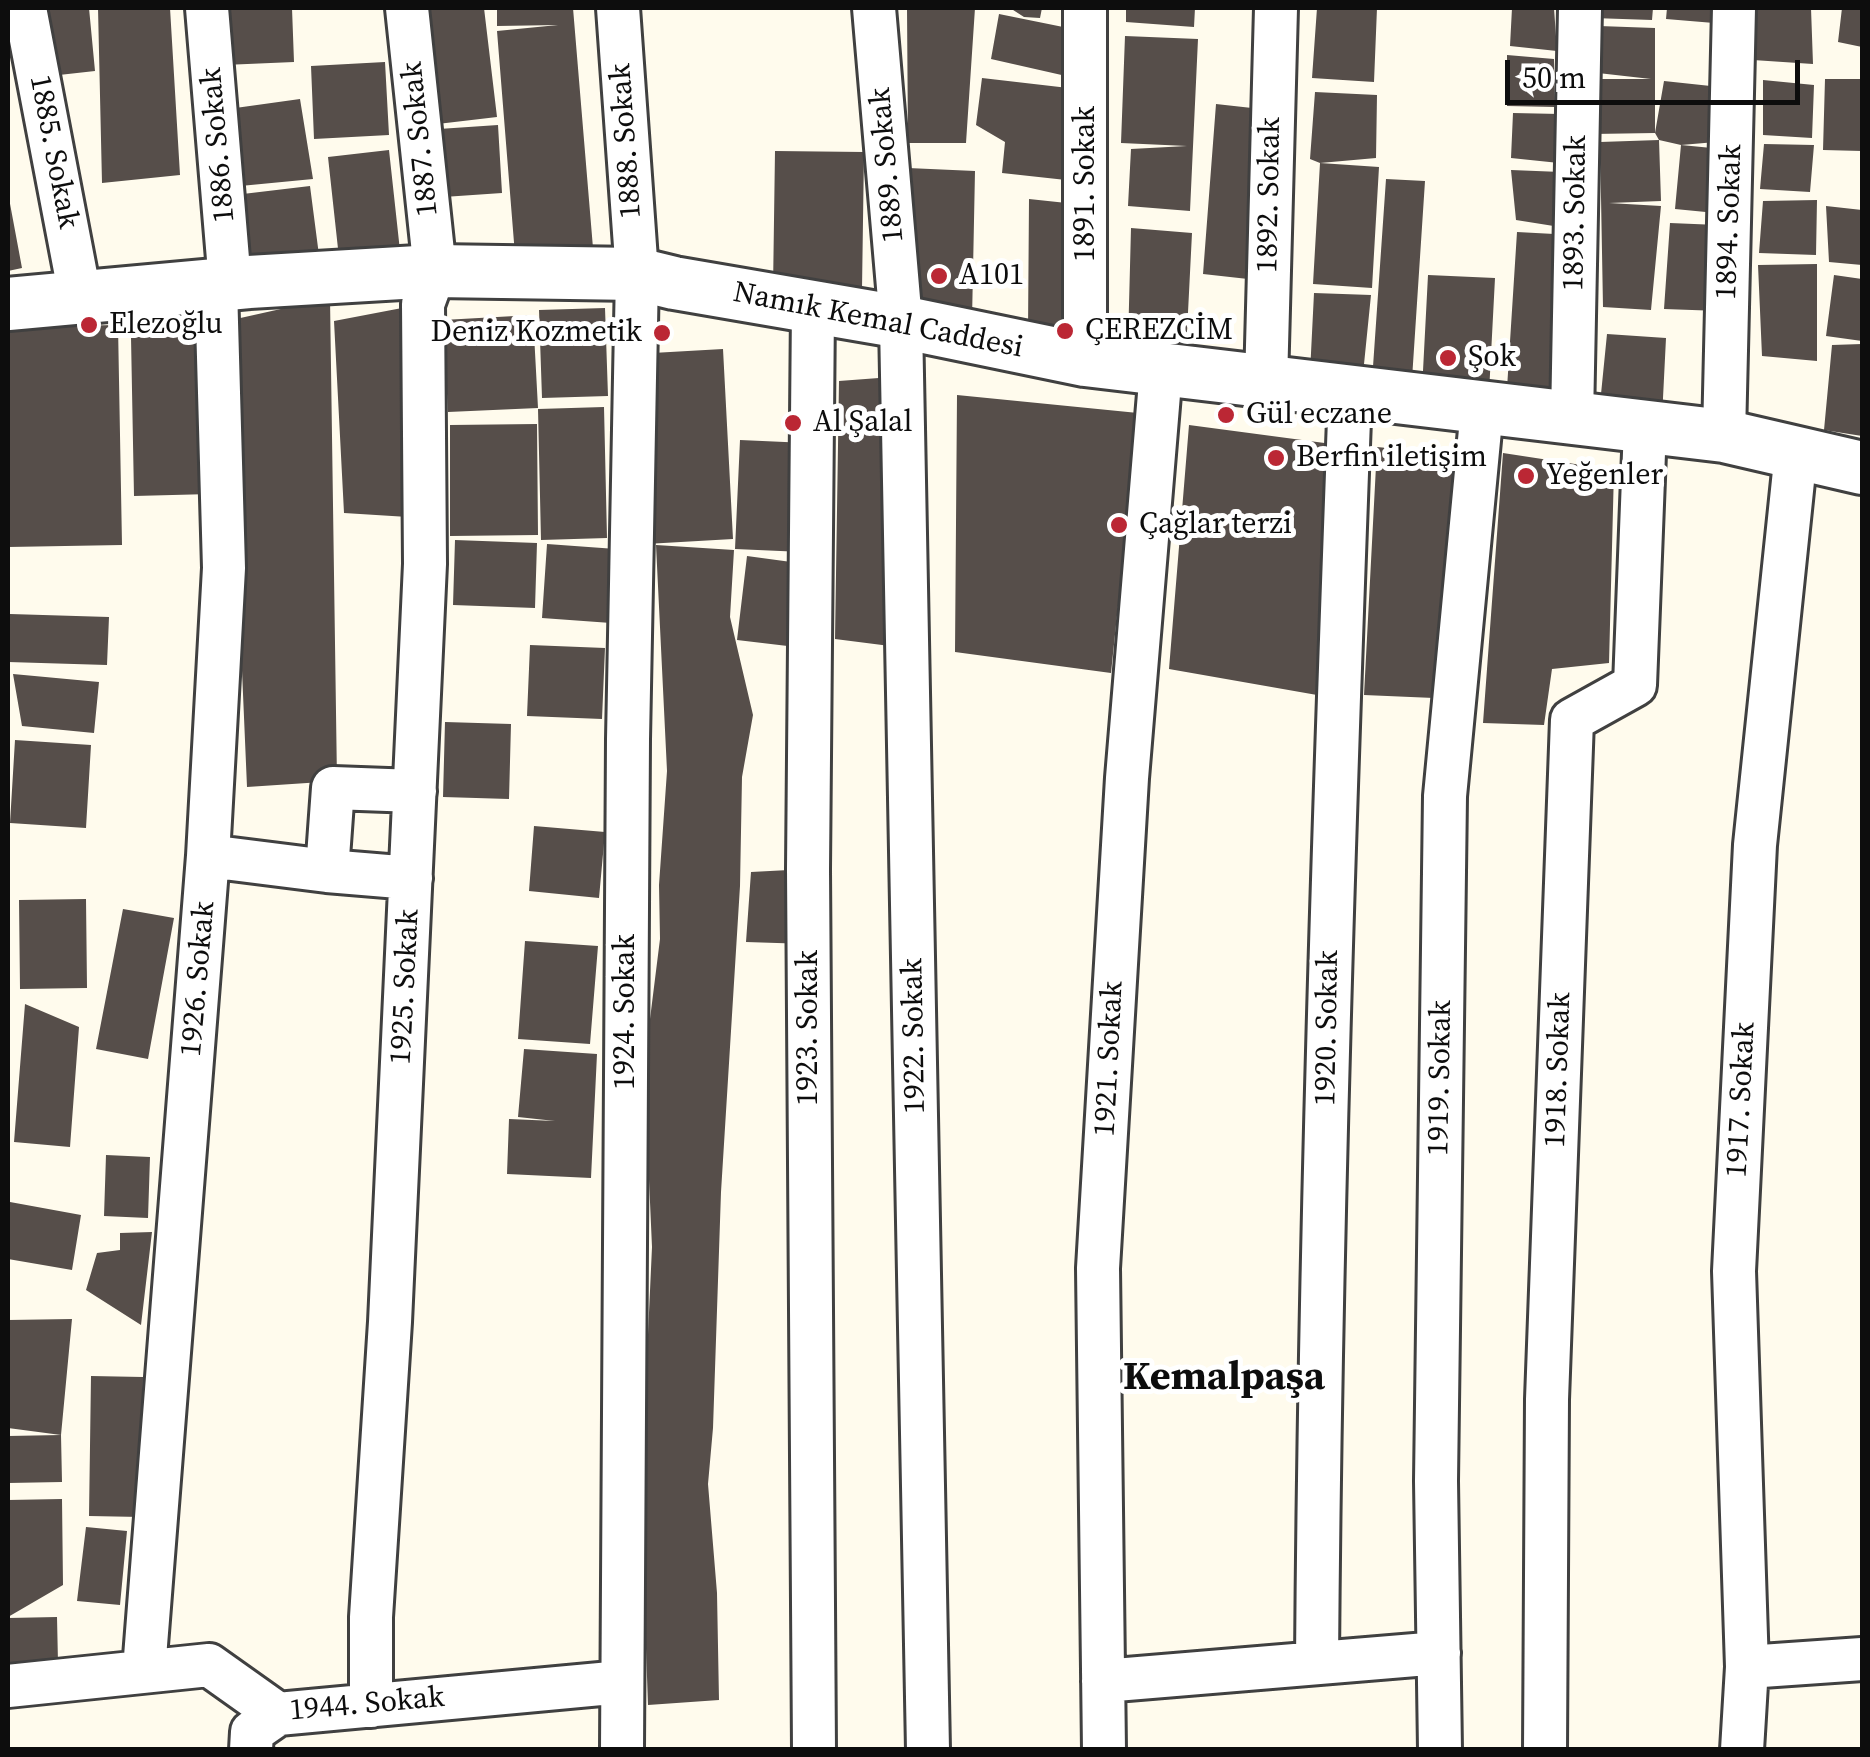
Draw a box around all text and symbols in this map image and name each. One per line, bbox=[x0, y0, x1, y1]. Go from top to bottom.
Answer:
scale bar bbox=[1510, 40, 1805, 102]
text: 50 m bbox=[1522, 57, 1586, 98]
street label: 1887. Sokak bbox=[395, 60, 447, 218]
street label: 1888. Sokak bbox=[604, 62, 650, 220]
street label: 1886. Sokak bbox=[194, 66, 244, 224]
street label: 1885. Sokak bbox=[20, 72, 86, 232]
street label: 1889. Sokak bbox=[863, 86, 913, 244]
street label: 1891. Sokak bbox=[1068, 106, 1104, 262]
street label: 1892. Sokak bbox=[1251, 117, 1289, 273]
street label: 1893. Sokak bbox=[1557, 135, 1595, 291]
street label: 1894. Sokak bbox=[1709, 144, 1751, 300]
place label: A101 bbox=[959, 258, 1024, 294]
marker: A101 bbox=[928, 265, 950, 287]
street label: Namık Kemal Caddesi bbox=[730, 275, 1026, 367]
place label: Elezoğlu bbox=[109, 307, 223, 343]
place label: ÇEREZCİM bbox=[1085, 313, 1233, 349]
marker: Elezoğlu bbox=[78, 314, 100, 336]
place label: Deniz Kozmetik bbox=[431, 315, 642, 351]
marker: ÇEREZCİM bbox=[1054, 320, 1076, 342]
marker: Deniz Kozmetik bbox=[651, 322, 673, 344]
place label: Şok bbox=[1468, 340, 1516, 376]
marker: Şok bbox=[1437, 347, 1459, 369]
place label: Gül eczane bbox=[1246, 397, 1392, 433]
marker: Gül eczane bbox=[1215, 404, 1237, 426]
place label: Al Şalal bbox=[813, 405, 912, 441]
marker: Al Şalal bbox=[782, 412, 804, 434]
place label: Berfin iletişim bbox=[1296, 440, 1487, 476]
marker: Berfin iletişim bbox=[1265, 447, 1287, 469]
place label: Yeğenler bbox=[1546, 458, 1663, 494]
marker: Yeğenler bbox=[1515, 465, 1537, 487]
place label: Çağlar terzi bbox=[1139, 507, 1292, 543]
marker: Çağlar terzi bbox=[1108, 514, 1130, 536]
street label: 1926. Sokak bbox=[174, 900, 224, 1058]
street label: 1925. Sokak bbox=[384, 908, 428, 1066]
street label: 1924. Sokak bbox=[608, 934, 644, 1090]
street label: 1923. Sokak bbox=[791, 950, 827, 1106]
street label: 1920. Sokak bbox=[1309, 950, 1347, 1106]
street label: 1922. Sokak bbox=[896, 958, 934, 1114]
street label: 1921. Sokak bbox=[1088, 980, 1132, 1138]
street label: 1918. Sokak bbox=[1538, 992, 1580, 1148]
street label: 1919. Sokak bbox=[1422, 1000, 1460, 1156]
street label: 1917. Sokak bbox=[1720, 1021, 1764, 1179]
district label: Kemalpaşa bbox=[1123, 1355, 1325, 1403]
street label: 1944. Sokak bbox=[288, 1680, 446, 1730]

